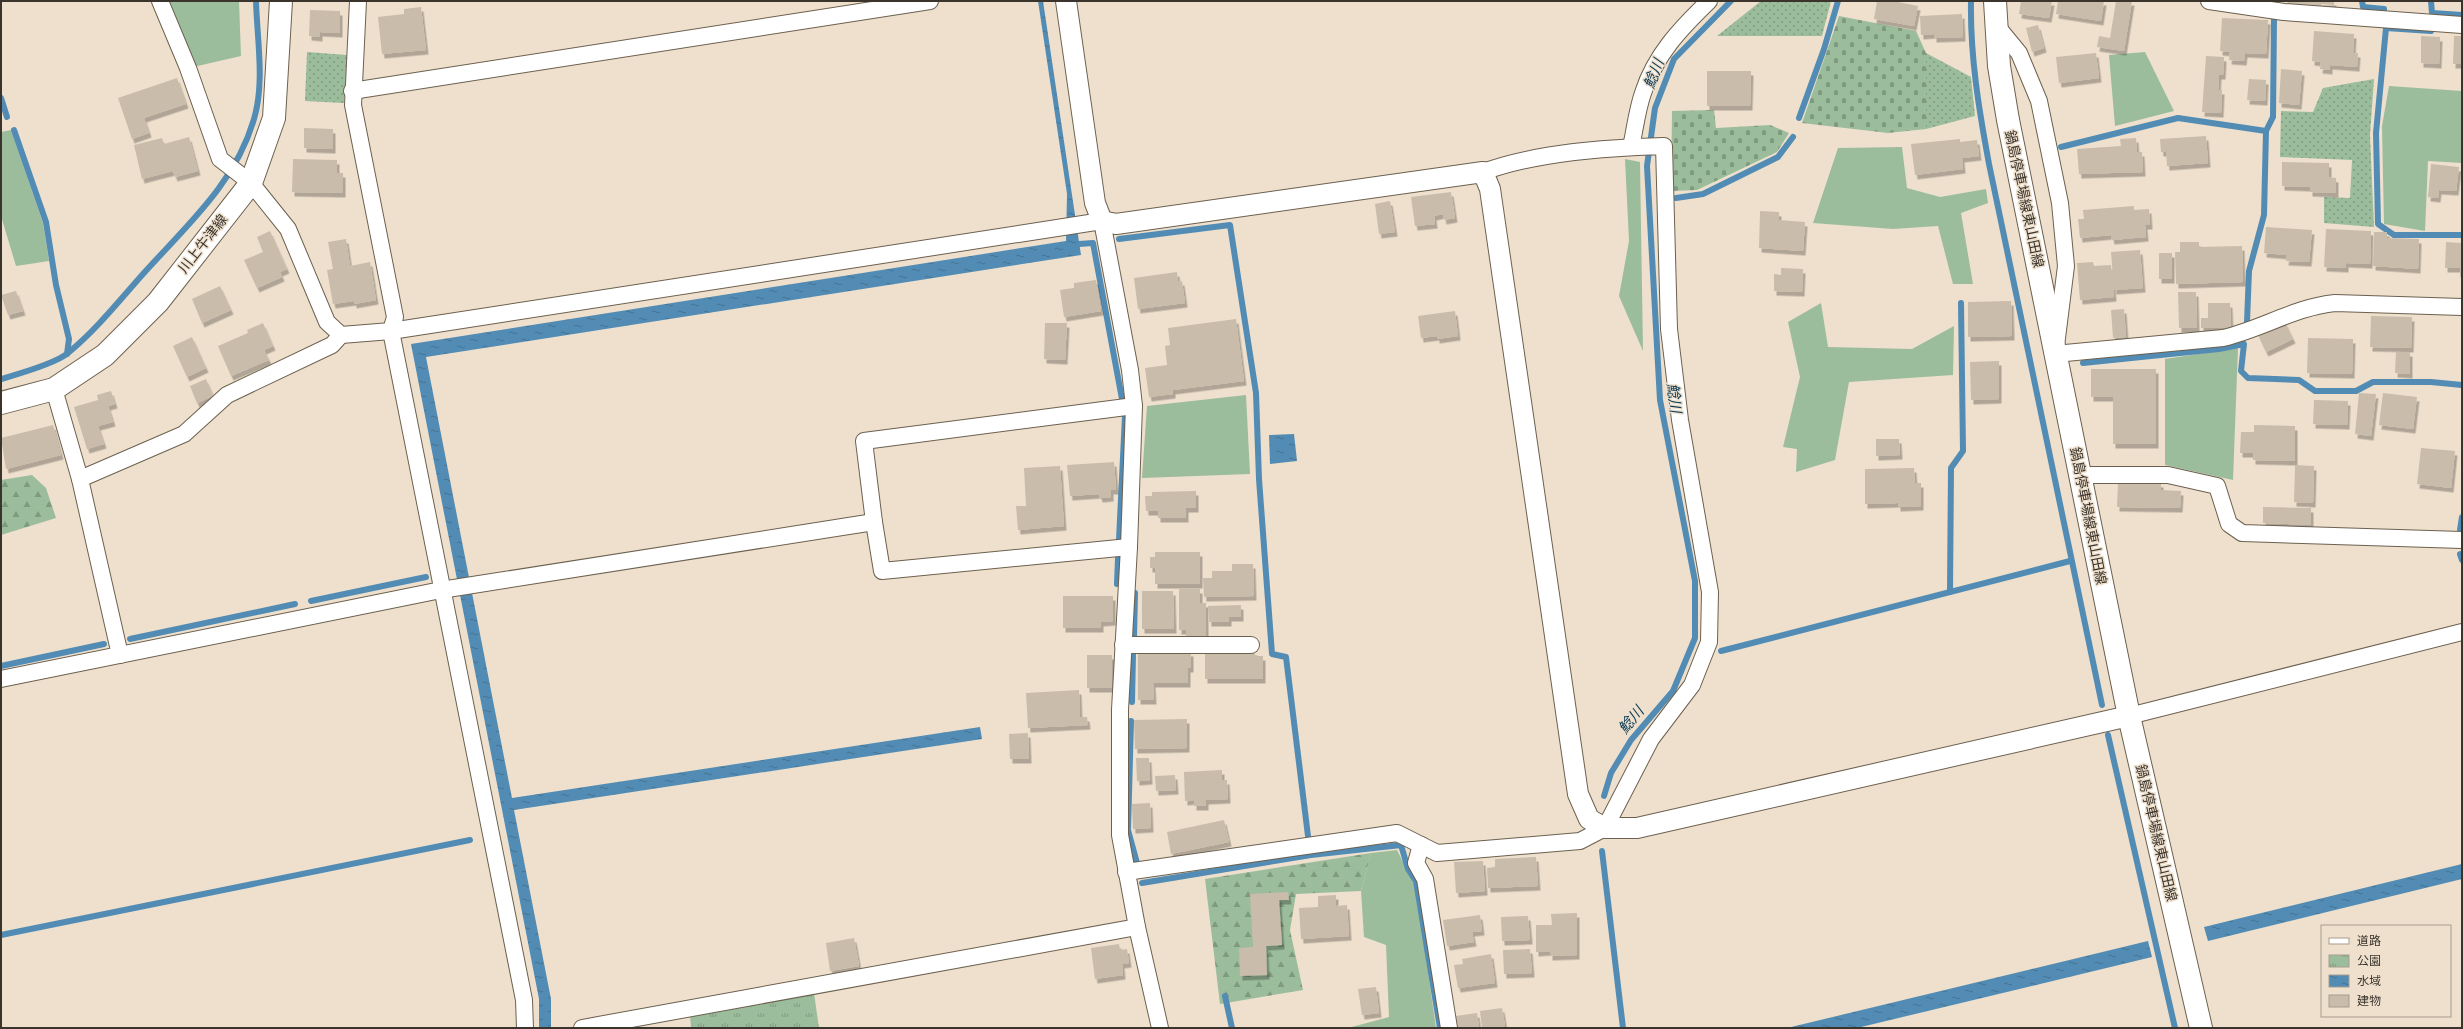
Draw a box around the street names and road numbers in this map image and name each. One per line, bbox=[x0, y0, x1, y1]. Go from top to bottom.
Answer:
street label: 鍋島停車場線東山田線 bbox=[2001, 129, 2047, 269]
street label: 川上牛津線 bbox=[175, 211, 231, 277]
street label: 鍋島停車場線東山田線 bbox=[2066, 446, 2110, 586]
street label: 鍋島停車場線東山田線 bbox=[2132, 763, 2180, 903]

